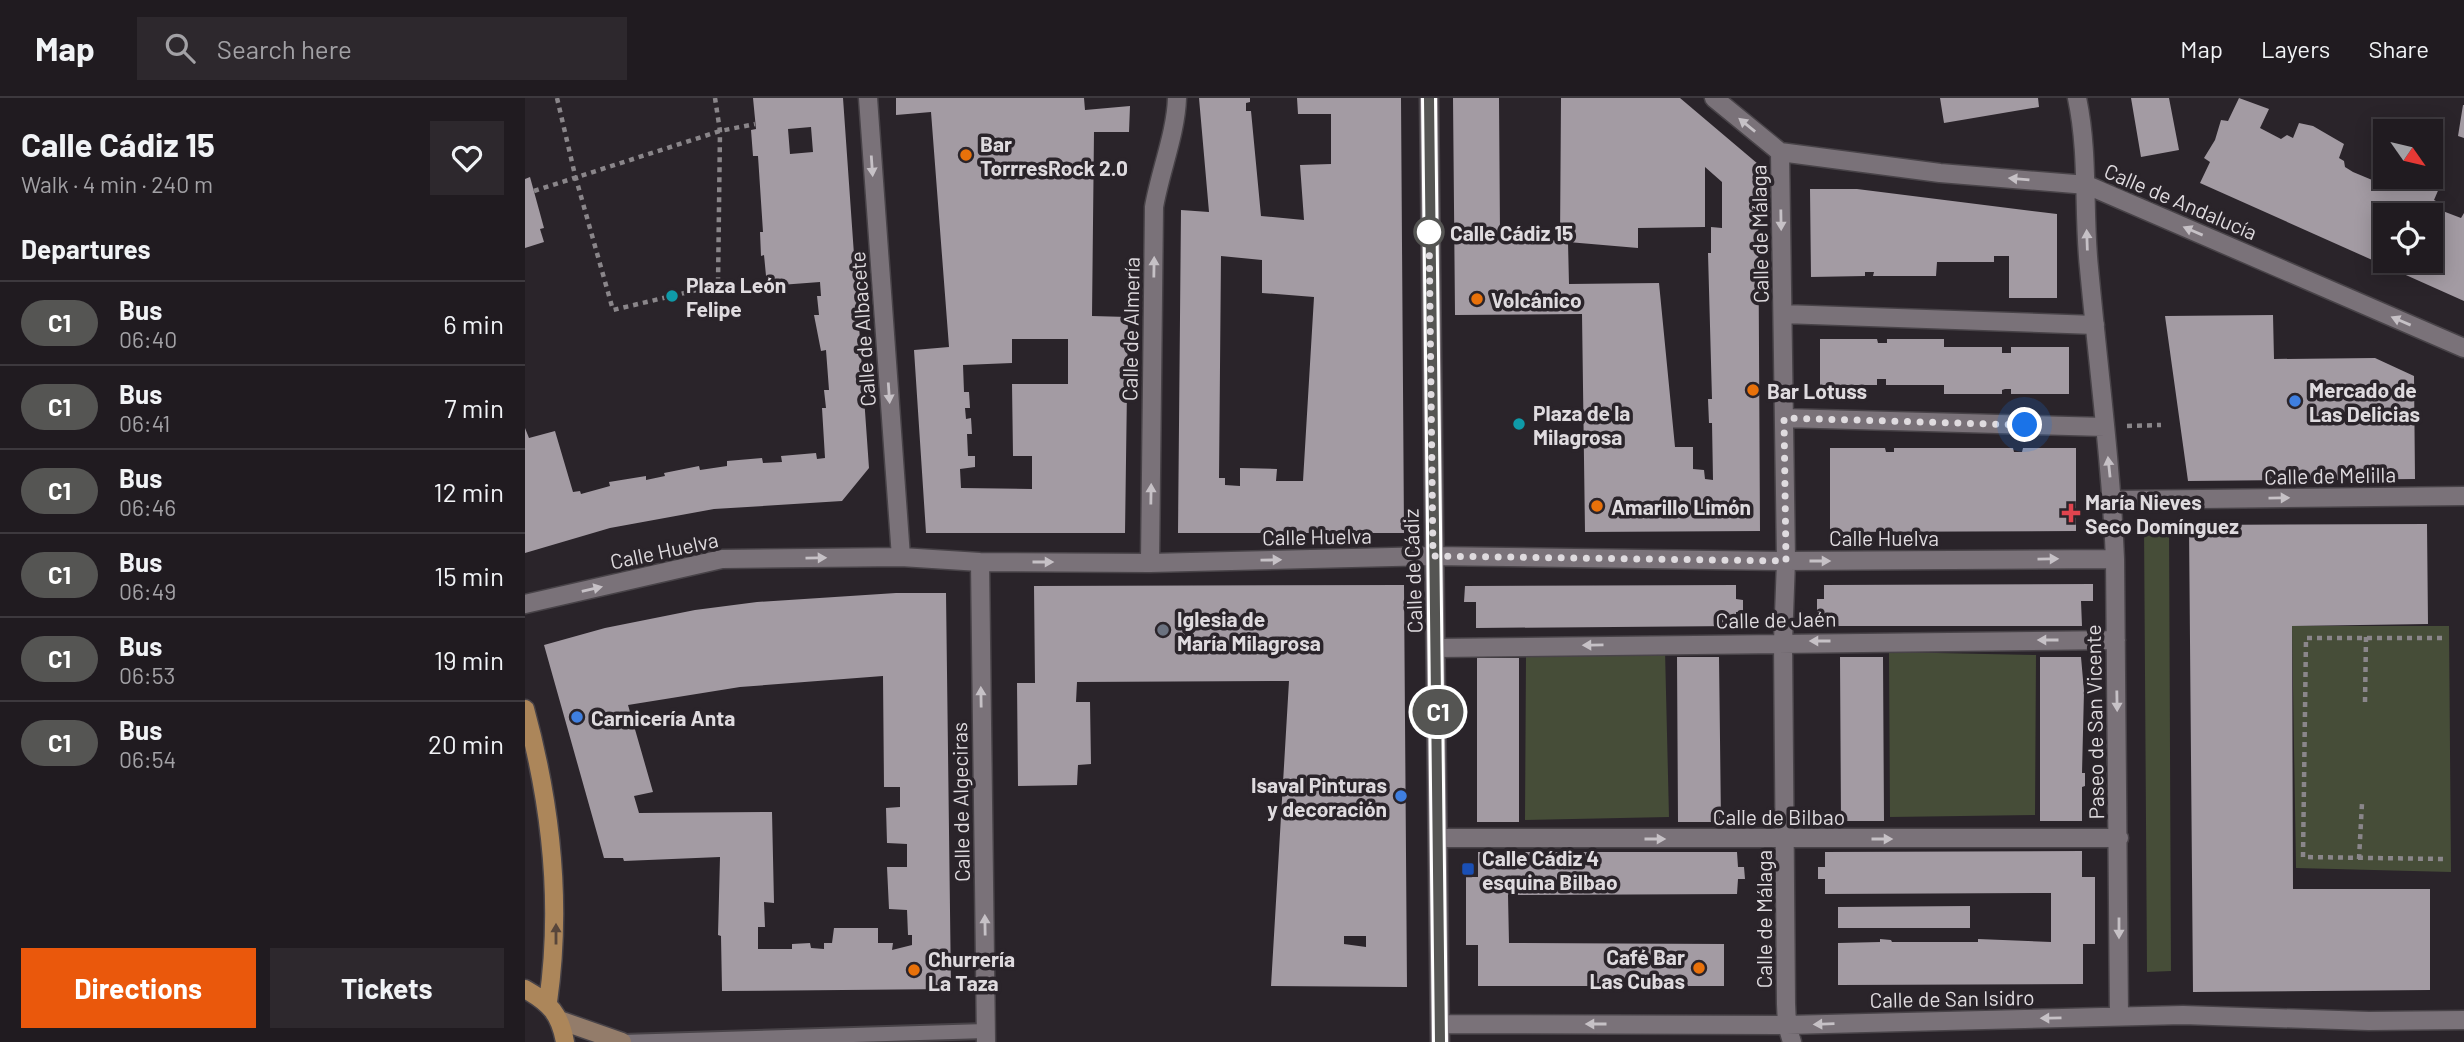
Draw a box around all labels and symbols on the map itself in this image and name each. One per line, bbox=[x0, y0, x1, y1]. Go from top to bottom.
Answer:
one-way arrow bbox=[1738, 118, 1755, 133]
north arrow bbox=[2373, 119, 2443, 189]
place label: Bar TorrresRock 2.0 bbox=[980, 131, 1128, 180]
marker: Bar TorrresRock 2.0 bbox=[958, 147, 974, 163]
one-way arrow bbox=[867, 155, 878, 177]
street label: Calle de Andalucía bbox=[2101, 158, 2261, 244]
street label: Calle de Málaga bbox=[1745, 165, 1773, 303]
one-way arrow bbox=[2007, 173, 2029, 184]
one-way arrow bbox=[1775, 209, 1787, 231]
marker: Calle Cádiz 15 bbox=[1414, 217, 1444, 247]
place label: Calle Cádiz 15 bbox=[1450, 220, 1573, 245]
one-way arrow bbox=[2182, 225, 2203, 236]
one-way arrow bbox=[2082, 229, 2093, 251]
street label: Calle de Albacete bbox=[844, 251, 880, 407]
one-way arrow bbox=[1148, 256, 1159, 278]
street label: Calle de Almería bbox=[1116, 257, 1144, 401]
place label: Plaza León Felipe bbox=[686, 272, 786, 321]
place label: Volcánico bbox=[1491, 287, 1582, 312]
marker: Plaza León Felipe bbox=[664, 288, 680, 304]
marker: Volcánico bbox=[1469, 291, 1485, 307]
one-way arrow bbox=[2391, 315, 2412, 326]
place label: Mercado de Las Delicias bbox=[2309, 377, 2420, 426]
place label: Bar Lotuss bbox=[1767, 378, 1867, 403]
one-way arrow bbox=[884, 382, 895, 404]
marker: Bar Lotuss bbox=[1745, 382, 1761, 398]
marker: Mercado de Las Delicias bbox=[2287, 393, 2303, 409]
place label: Plaza de la Milagrosa bbox=[1533, 400, 1630, 449]
your location bbox=[2007, 407, 2042, 442]
marker: Plaza de la Milagrosa bbox=[1511, 416, 1527, 432]
one-way arrow bbox=[2103, 455, 2114, 477]
street label: Calle de Melilla bbox=[2264, 461, 2396, 489]
one-way arrow bbox=[1145, 483, 1157, 505]
place label: María Nieves Seco Domínguez bbox=[2085, 489, 2239, 538]
one-way arrow bbox=[2268, 492, 2290, 504]
place label: Amarillo Limón bbox=[1611, 494, 1751, 519]
marker: Amarillo Limón bbox=[1589, 498, 1605, 514]
marker: María Nieves Seco Domínguez bbox=[2063, 505, 2079, 521]
street label: Calle de Cádiz bbox=[1397, 508, 1427, 634]
street label: Calle Huelva bbox=[1262, 523, 1372, 549]
street label: Calle Huelva bbox=[1829, 525, 1939, 550]
street label: Calle Huelva bbox=[608, 526, 720, 574]
one-way arrow bbox=[805, 552, 827, 564]
one-way arrow bbox=[2037, 553, 2059, 565]
one-way arrow bbox=[1260, 554, 1282, 566]
one-way arrow bbox=[1809, 555, 1831, 566]
one-way arrow bbox=[1032, 556, 1054, 568]
one-way arrow bbox=[581, 583, 603, 594]
street label: Calle de Jaén bbox=[1715, 605, 1837, 633]
place label: Iglesia de María Milagrosa bbox=[1177, 606, 1321, 655]
marker: Iglesia de María Milagrosa bbox=[1155, 622, 1171, 638]
street label: Paseo de San Vicente bbox=[2080, 624, 2108, 820]
one-way arrow bbox=[2037, 634, 2059, 646]
one-way arrow bbox=[1809, 635, 1831, 647]
one-way arrow bbox=[1582, 639, 1604, 651]
one-way arrow bbox=[976, 686, 987, 708]
line badge: C1 bbox=[1406, 689, 1469, 735]
one-way arrow bbox=[2111, 690, 2123, 712]
place label: Carnicería Anta bbox=[591, 705, 735, 730]
marker: Carnicería Anta bbox=[569, 709, 585, 725]
street label: Calle de Algeciras bbox=[946, 722, 974, 882]
place label: Isaval Pinturas y decoración bbox=[1251, 772, 1387, 821]
marker: Isaval Pinturas y decoración bbox=[1393, 788, 1409, 804]
street label: Calle de Bilbao bbox=[1713, 804, 1845, 829]
one-way arrow bbox=[1644, 833, 1666, 845]
one-way arrow bbox=[1871, 833, 1893, 845]
place label: Calle Cádiz 4 esquina Bilbao bbox=[1482, 845, 1618, 894]
street label: Calle de Málaga bbox=[1751, 850, 1776, 988]
marker: Calle Cádiz 4 esquina Bilbao bbox=[1460, 861, 1476, 877]
one-way arrow bbox=[979, 914, 991, 936]
one-way arrow bbox=[2113, 918, 2125, 940]
one-way arrow bbox=[550, 923, 562, 945]
place label: Café Bar Las Cubas bbox=[1589, 944, 1685, 993]
place label: Churrería La Taza bbox=[928, 946, 1015, 995]
marker: Café Bar Las Cubas bbox=[1691, 960, 1707, 976]
marker: Churrería La Taza bbox=[906, 962, 922, 978]
street label: Calle de San Isidro bbox=[1869, 984, 2035, 1012]
one-way arrow bbox=[2040, 1012, 2062, 1024]
one-way arrow bbox=[1585, 1018, 1607, 1030]
one-way arrow bbox=[1813, 1018, 1835, 1029]

